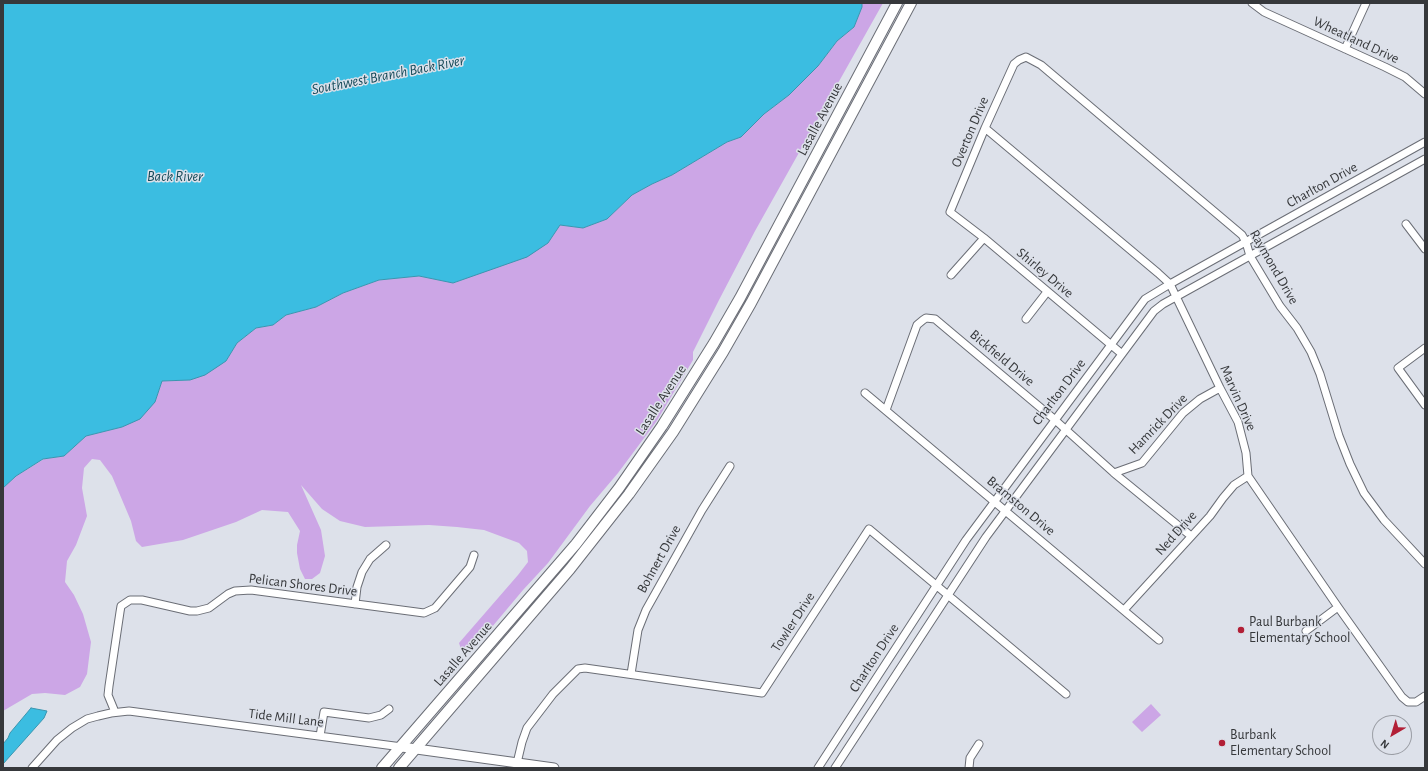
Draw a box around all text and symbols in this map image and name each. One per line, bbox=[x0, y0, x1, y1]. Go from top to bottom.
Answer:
street label: Wheatland Drive bbox=[1310, 13, 1402, 67]
water label: Southwest Branch Back River bbox=[310, 51, 466, 99]
street label: Lasalle Avenue bbox=[794, 80, 846, 158]
street label: Overton Drive bbox=[948, 94, 992, 170]
street label: Charlton Drive bbox=[1284, 159, 1360, 211]
water label: Back River bbox=[147, 167, 203, 185]
street label: Raymond Drive bbox=[1246, 227, 1302, 307]
street label: Shirley Drive bbox=[1013, 244, 1077, 302]
street label: Bickfield Drive bbox=[966, 326, 1038, 390]
street label: Charlton Drive bbox=[1029, 356, 1089, 428]
street label: Lasalle Avenue bbox=[632, 362, 690, 438]
street label: Marvin Drive bbox=[1216, 363, 1260, 433]
street label: Hamrick Drive bbox=[1125, 390, 1191, 458]
street label: Bramston Drive bbox=[983, 473, 1059, 539]
street label: Ned Drive bbox=[1152, 507, 1200, 559]
street label: Bohnert Drive bbox=[633, 522, 685, 596]
street label: Pelican Shores Drive bbox=[248, 570, 358, 600]
street label: Towler Drive bbox=[767, 589, 819, 655]
place label: Paul Burbank Elementary School bbox=[1249, 614, 1350, 646]
street label: Lasalle Avenue bbox=[430, 618, 496, 690]
street label: Charlton Drive bbox=[846, 620, 902, 696]
marker: Paul Burbank Elementary School bbox=[1236, 625, 1246, 635]
street label: Tide Mill Lane bbox=[247, 705, 325, 731]
north arrow bbox=[1372, 715, 1412, 755]
place label: Burbank Elementary School bbox=[1230, 727, 1331, 760]
text: N bbox=[1379, 737, 1391, 751]
marker: Burbank Elementary School bbox=[1217, 738, 1227, 748]

